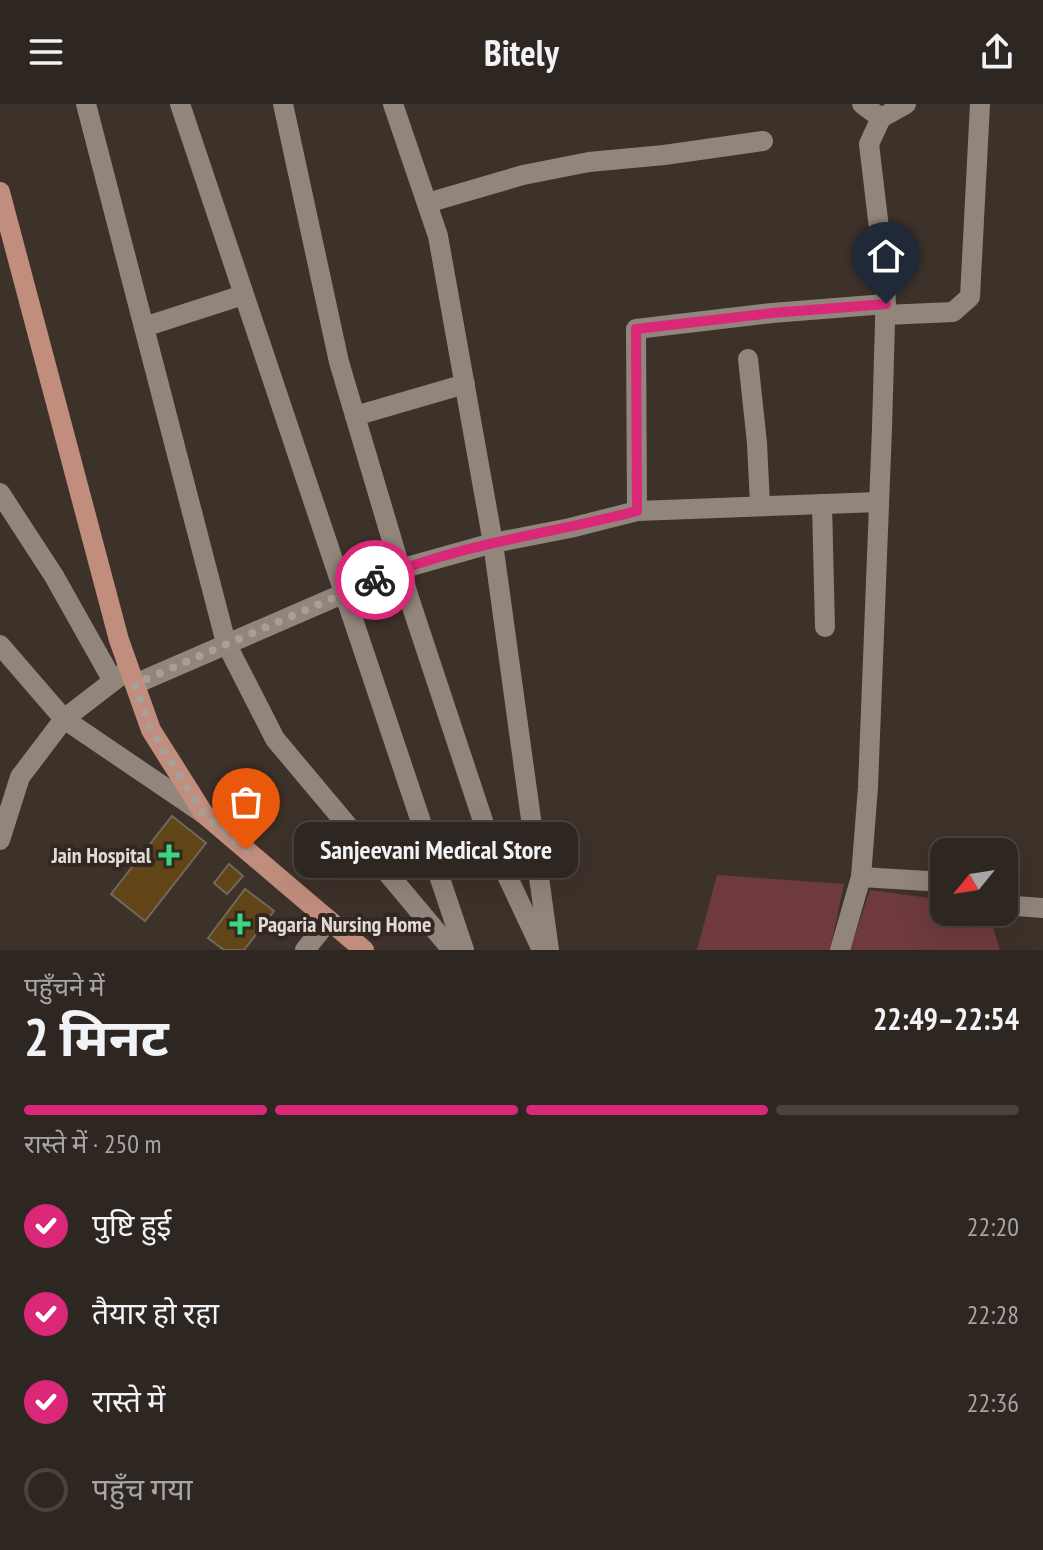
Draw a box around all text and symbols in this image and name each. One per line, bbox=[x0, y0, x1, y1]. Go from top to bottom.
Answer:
text: Bitely bbox=[484, 29, 559, 76]
icon: menu bbox=[24, 30, 68, 74]
icon: share bbox=[975, 30, 1019, 74]
pin bbox=[852, 222, 920, 304]
icon: home bbox=[864, 234, 908, 278]
courier bbox=[335, 540, 415, 620]
icon: bike bbox=[353, 558, 397, 602]
pin bbox=[212, 768, 280, 850]
icon: bag bbox=[224, 780, 268, 824]
callout: Sanjeevani Medical Store bbox=[294, 822, 578, 878]
text: Sanjeevani Medical Store bbox=[320, 833, 552, 866]
north arrow bbox=[930, 838, 1018, 926]
map controls bbox=[930, 838, 1018, 926]
place label: Jain Hospital bbox=[50, 841, 152, 869]
marker: Jain Hospital bbox=[158, 844, 180, 866]
place label: Pagaria Nursing Home bbox=[258, 910, 431, 938]
marker: Pagaria Nursing Home bbox=[229, 913, 251, 935]
text: पहुँचने में bbox=[24, 970, 105, 1003]
text: 22:49–22:54 bbox=[873, 999, 1019, 1038]
text: 2 मिनट bbox=[24, 1003, 169, 1070]
text: रास्ते में · 250 m bbox=[24, 1127, 161, 1160]
icon: check bbox=[24, 1204, 68, 1248]
text: पुष्टि हुई bbox=[92, 1205, 171, 1244]
text: 22:20 bbox=[967, 1210, 1019, 1243]
icon: check bbox=[24, 1292, 68, 1336]
text: तैयार हो रहा bbox=[92, 1293, 219, 1332]
text: 22:28 bbox=[967, 1298, 1019, 1331]
icon: check bbox=[24, 1380, 68, 1424]
text: रास्ते में bbox=[92, 1381, 165, 1420]
text: 22:36 bbox=[967, 1386, 1019, 1419]
text: पहुँच गया bbox=[92, 1469, 192, 1508]

